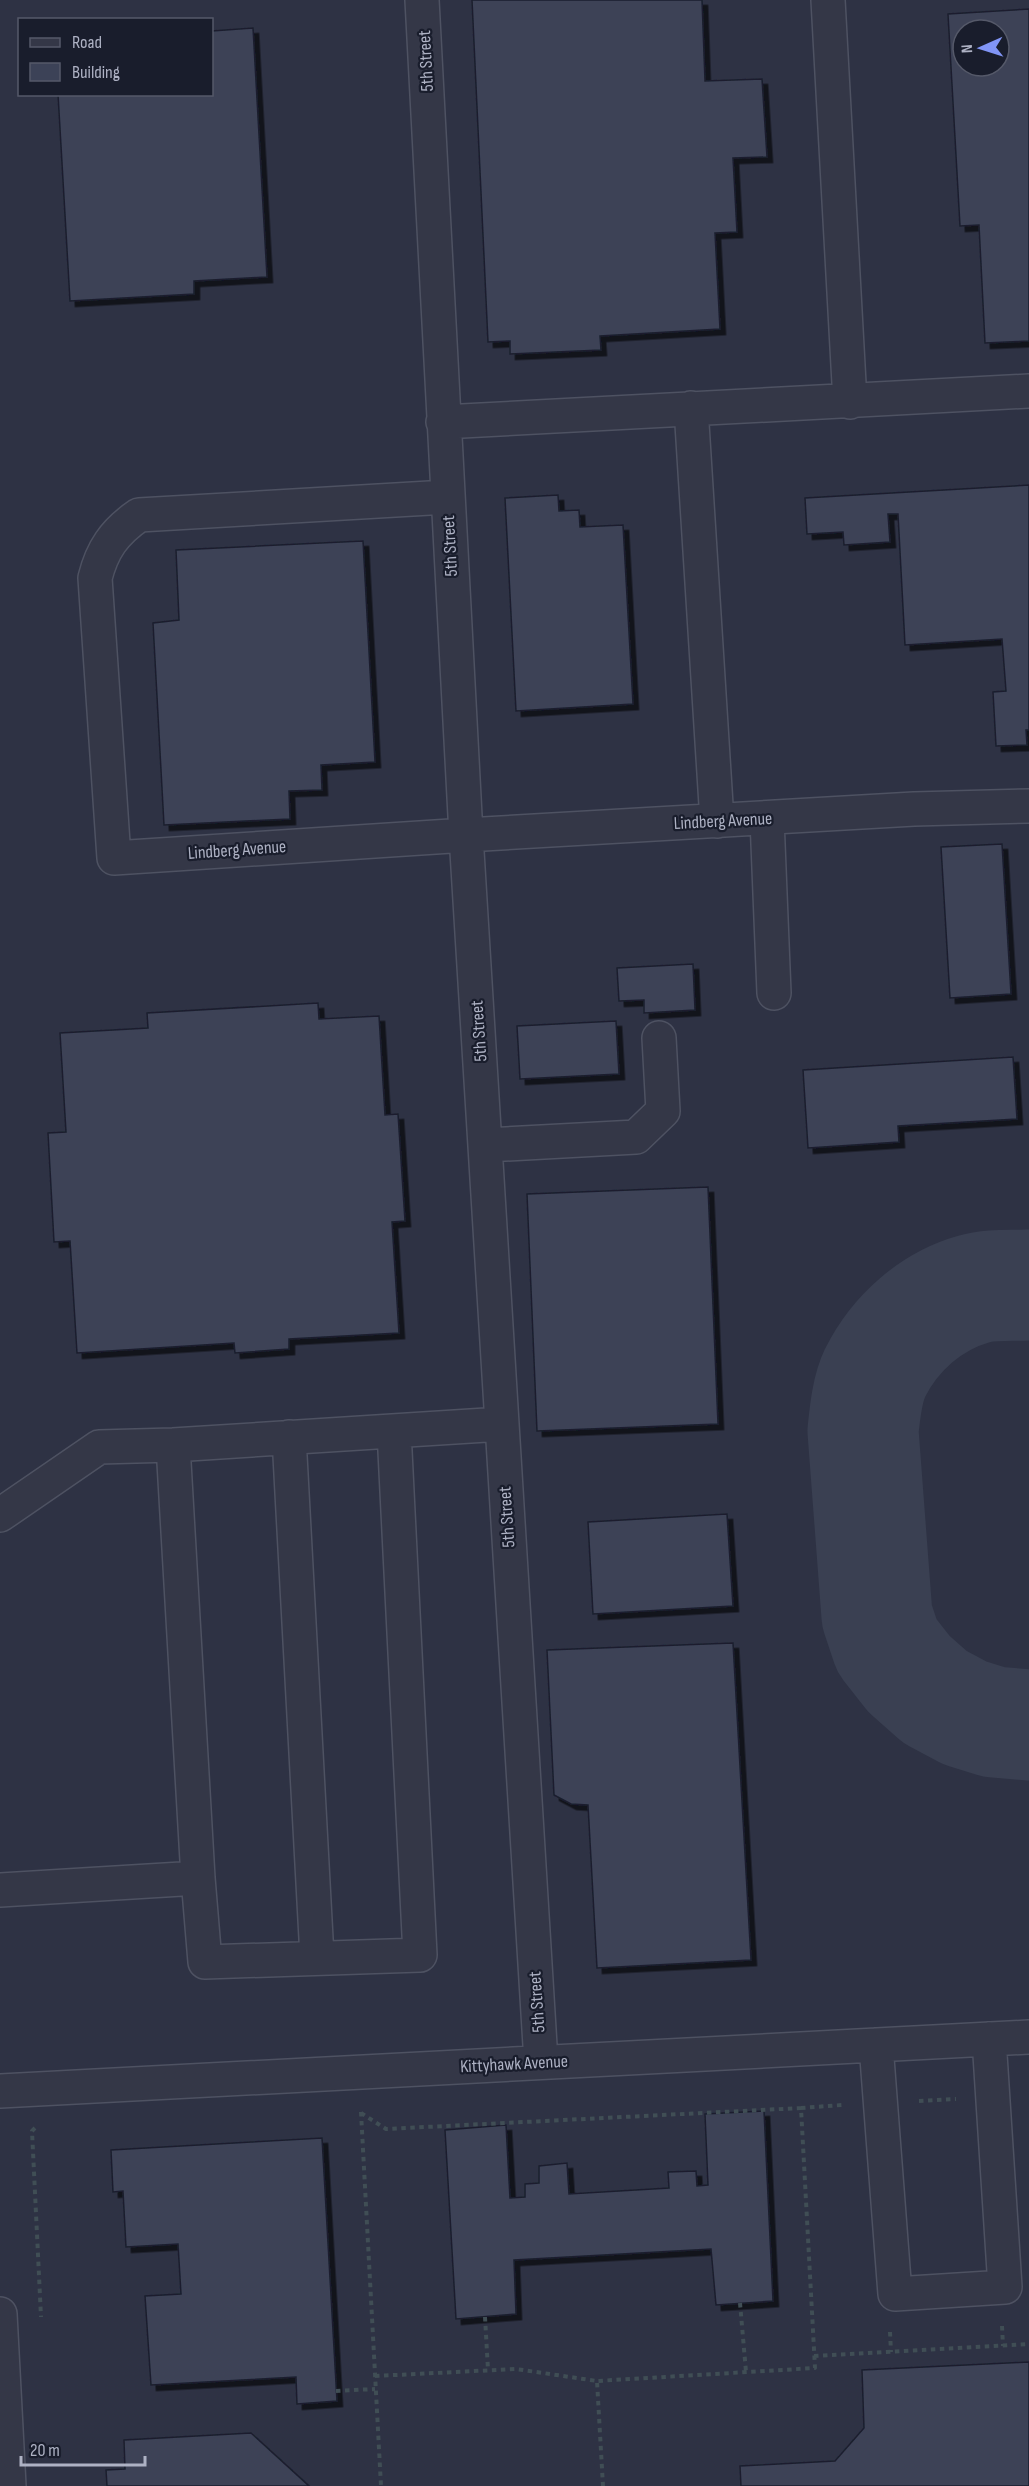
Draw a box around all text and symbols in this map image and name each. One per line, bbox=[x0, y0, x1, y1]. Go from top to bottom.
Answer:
legend bbox=[18, 18, 213, 96]
north arrow bbox=[951, 18, 1011, 78]
street label: 5th Street bbox=[414, 29, 438, 92]
text: Road bbox=[72, 32, 102, 53]
text: N bbox=[958, 44, 977, 53]
text: Building bbox=[72, 62, 120, 83]
street label: 5th Street bbox=[438, 514, 462, 577]
street label: Lindberg Avenue bbox=[673, 808, 773, 834]
street label: Lindberg Avenue bbox=[187, 836, 287, 864]
street label: 5th Street bbox=[466, 999, 492, 1062]
street label: 5th Street bbox=[494, 1485, 520, 1548]
street label: 5th Street bbox=[524, 1970, 550, 2033]
street label: Kittyhawk Avenue bbox=[460, 2051, 568, 2077]
scale bar bbox=[21, 2429, 146, 2467]
text: 20 m bbox=[30, 2440, 60, 2461]

